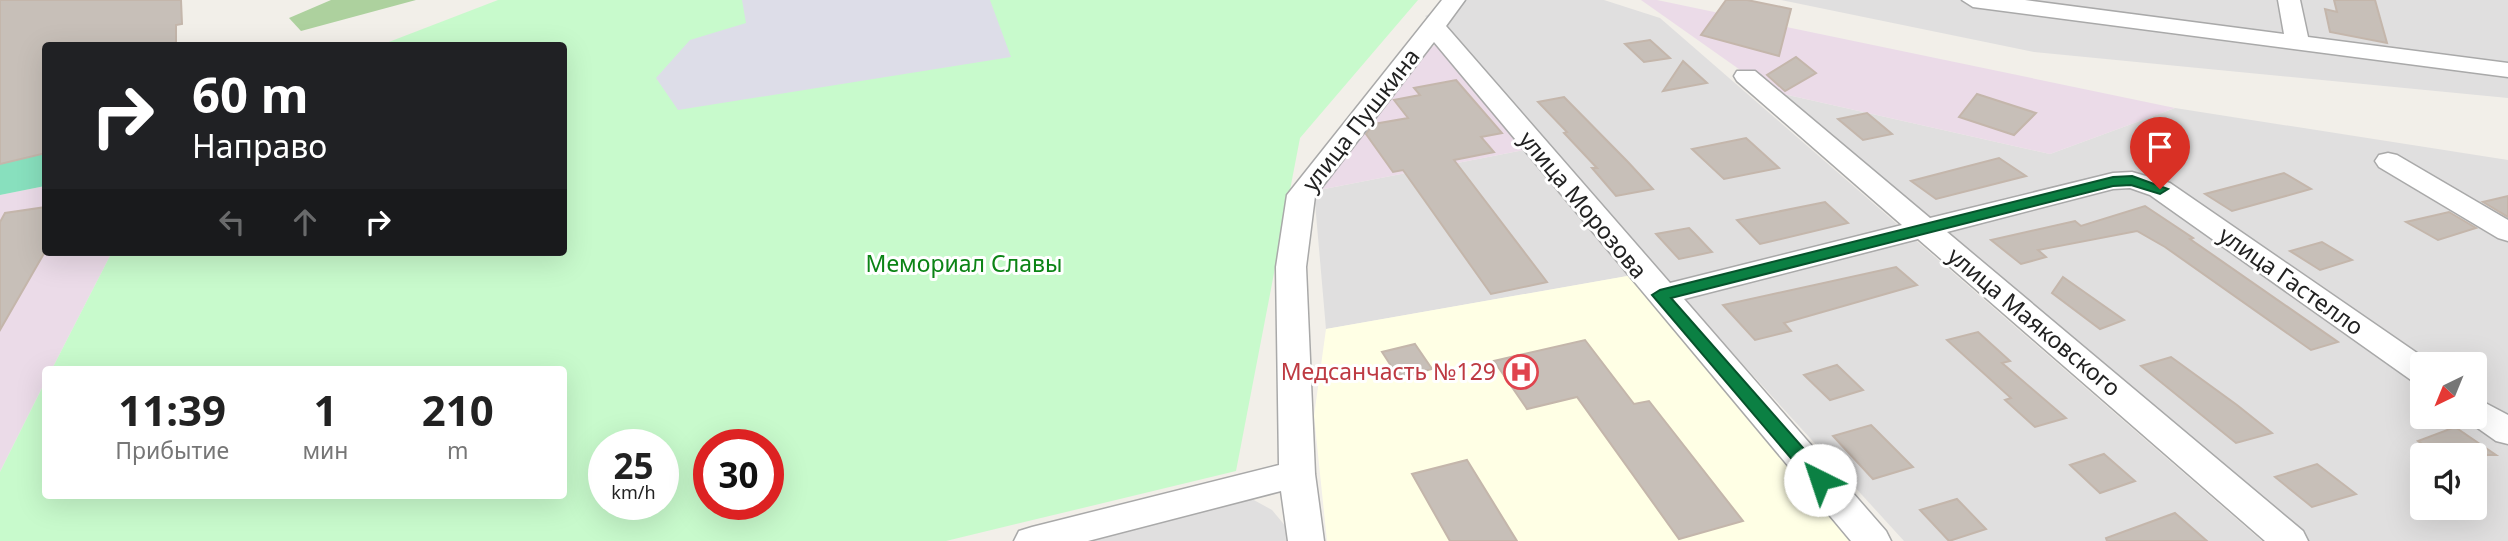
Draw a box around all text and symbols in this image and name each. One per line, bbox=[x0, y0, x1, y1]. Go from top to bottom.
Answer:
street label: улица Пушкина bbox=[1294, 41, 1426, 198]
text: 60 m bbox=[192, 61, 309, 127]
icon: right bbox=[77, 70, 168, 161]
pin bbox=[2130, 117, 2190, 189]
text: Направо bbox=[192, 124, 327, 167]
street label: улица Морозова bbox=[1512, 124, 1655, 285]
icon: arrive bbox=[2141, 128, 2179, 166]
icon: left bbox=[213, 203, 251, 241]
icon: ahead bbox=[286, 203, 324, 241]
icon: right bbox=[359, 203, 397, 241]
street label: улица Гастелло bbox=[2213, 218, 2370, 342]
street label: улица Маяковского bbox=[1941, 239, 2128, 403]
park label: Мемориал Славы bbox=[866, 247, 1062, 279]
north arrow bbox=[2410, 352, 2487, 429]
map controls bbox=[2410, 352, 2487, 520]
hospital icon: Медсанчасть №129 bbox=[1502, 353, 1540, 391]
place label: Медсанчасть №129 bbox=[1281, 355, 1496, 387]
text: 11:39 bbox=[118, 381, 226, 438]
text: 1 bbox=[313, 381, 337, 438]
text: 210 bbox=[422, 381, 494, 438]
speed limit sign: 30 bbox=[693, 429, 784, 520]
text: Прибытие bbox=[115, 434, 229, 466]
text: мин bbox=[302, 434, 348, 466]
text: m bbox=[447, 434, 469, 466]
text: 25 bbox=[613, 442, 654, 489]
position arrow bbox=[1783, 443, 1857, 517]
button: sound bbox=[2410, 443, 2487, 520]
text: km/h bbox=[611, 480, 656, 504]

